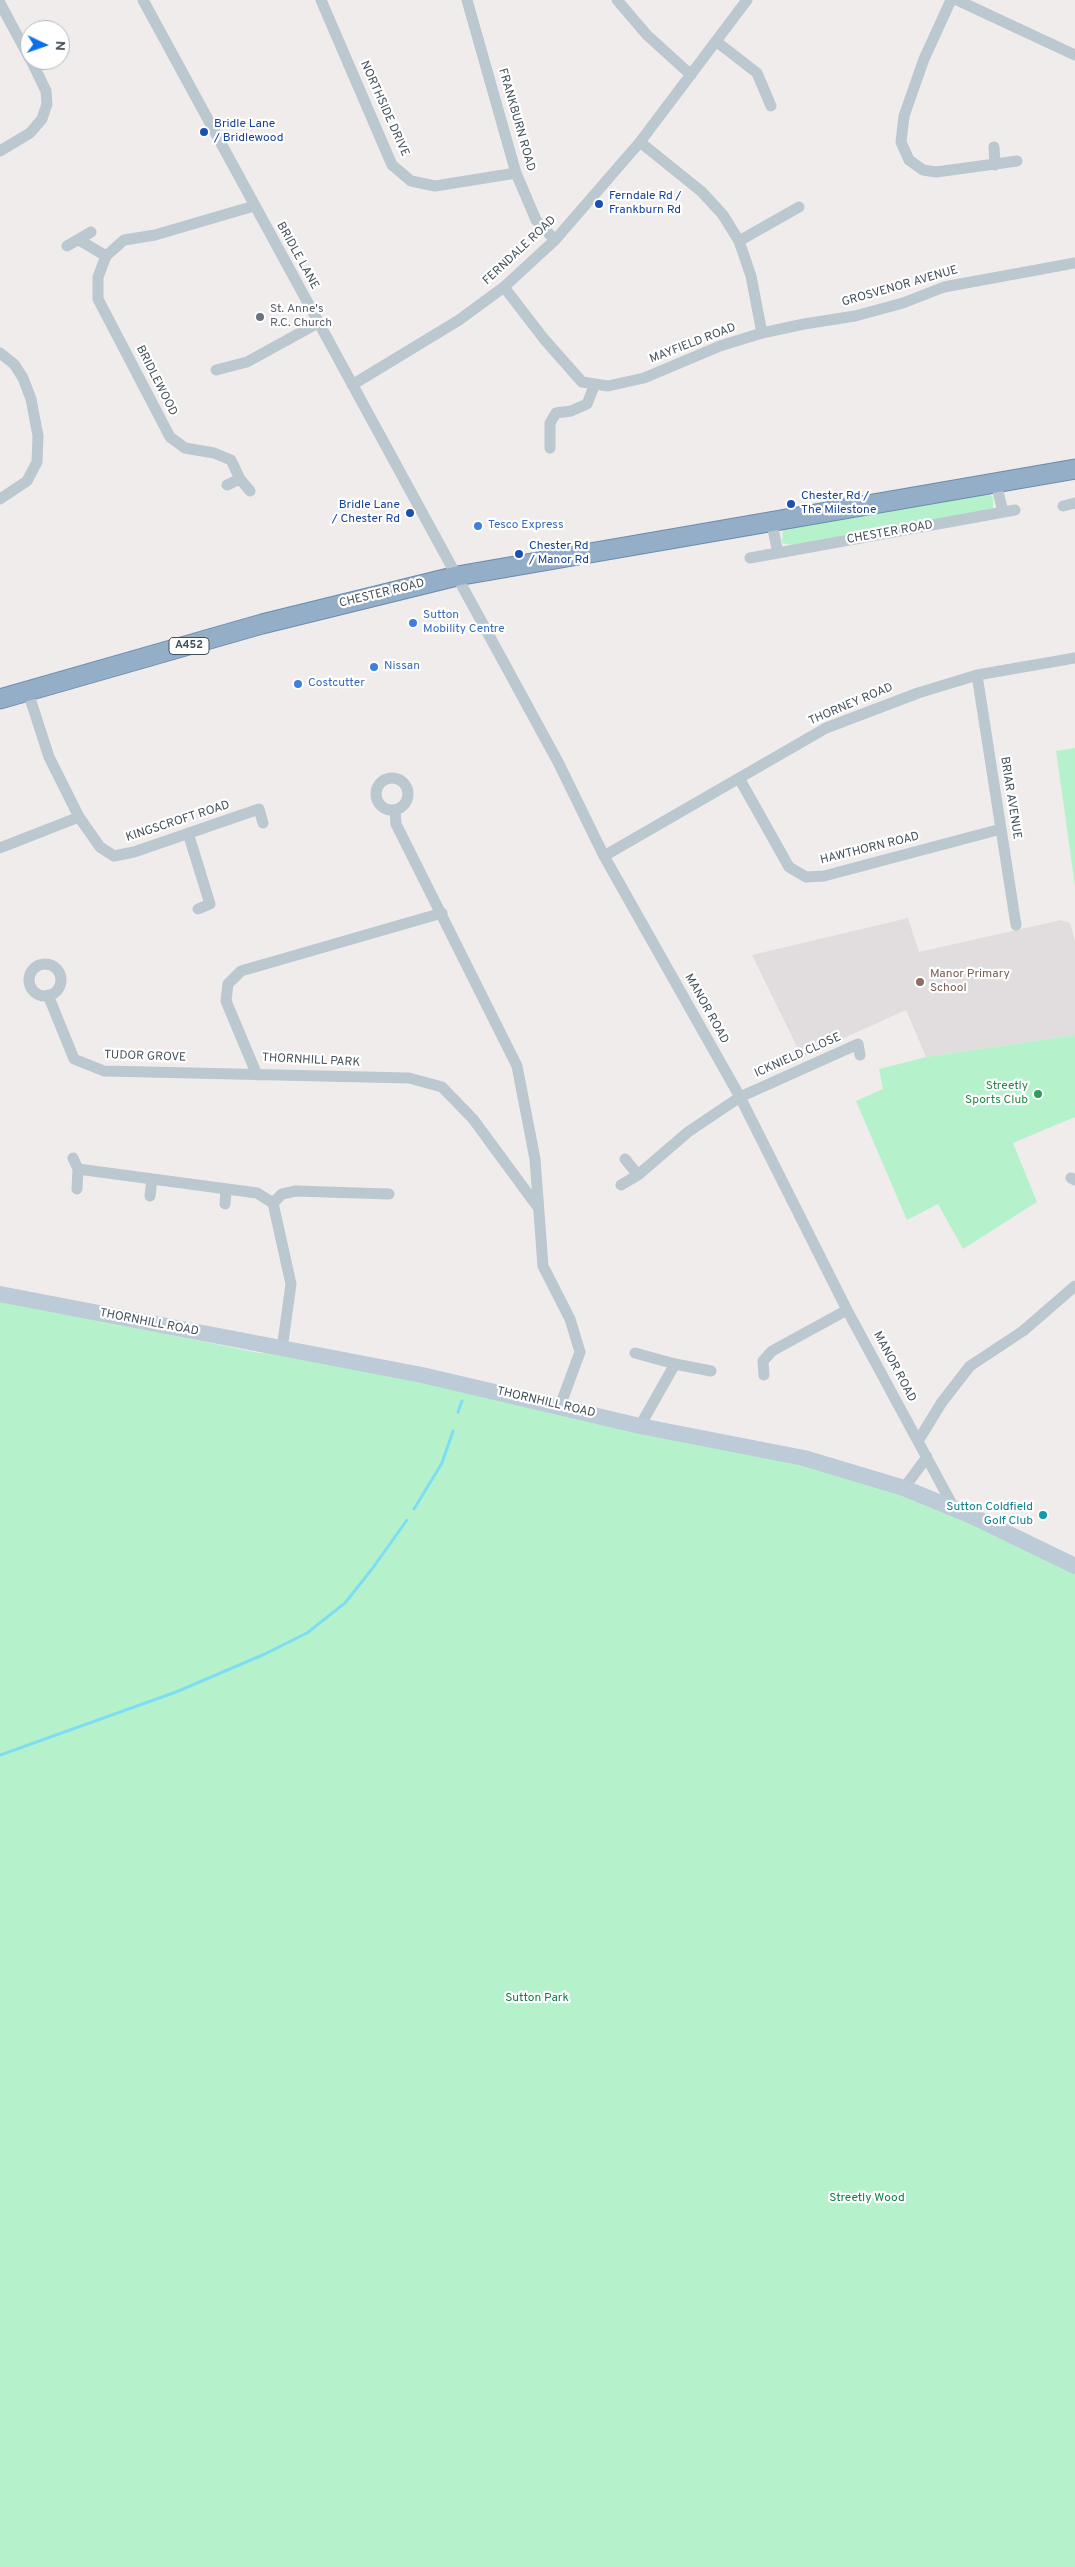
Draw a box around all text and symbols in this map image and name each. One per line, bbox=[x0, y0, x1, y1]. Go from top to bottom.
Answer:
north arrow bbox=[20, 20, 70, 70]
text: N bbox=[51, 40, 68, 51]
street label: NORTHSIDE DRIVE bbox=[356, 59, 412, 159]
street label: FRANKBURN ROAD bbox=[494, 67, 538, 173]
place label: Bridle Lane / Bridlewood bbox=[214, 118, 283, 146]
marker: Bridle Lane / Bridlewood bbox=[198, 126, 210, 138]
place label: Ferndale Rd / Frankburn Rd bbox=[609, 190, 682, 218]
marker: Ferndale Rd / Frankburn Rd bbox=[593, 198, 605, 210]
street label: FERNDALE ROAD bbox=[480, 213, 560, 289]
street label: BRIDLE LANE bbox=[273, 220, 321, 292]
street label: GROSVENOR AVENUE bbox=[840, 264, 960, 310]
place label: St. Anne's R.C. Church bbox=[270, 303, 332, 331]
marker: St. Anne's R.C. Church bbox=[254, 311, 266, 323]
street label: MAYFIELD ROAD bbox=[648, 321, 738, 367]
street label: BRIDLEWOOD bbox=[132, 344, 180, 418]
place label: Chester Rd / The Milestone bbox=[801, 490, 876, 518]
marker: Chester Rd / The Milestone bbox=[785, 498, 797, 510]
place label: Bridle Lane / Chester Rd bbox=[332, 499, 400, 527]
marker: Bridle Lane / Chester Rd bbox=[404, 507, 416, 519]
street label: CHESTER ROAD bbox=[846, 518, 934, 548]
place label: Tesco Express bbox=[488, 519, 564, 533]
marker: Tesco Express bbox=[472, 520, 484, 532]
place label: Chester Rd / Manor Rd bbox=[529, 540, 589, 568]
marker: Chester Rd / Manor Rd bbox=[513, 548, 525, 560]
street label: CHESTER ROAD bbox=[338, 576, 426, 612]
place label: Sutton Mobility Centre bbox=[423, 609, 505, 637]
marker: Sutton Mobility Centre bbox=[407, 617, 419, 629]
road number: A452 bbox=[169, 637, 209, 654]
place label: Nissan bbox=[384, 660, 420, 674]
marker: Nissan bbox=[368, 661, 380, 673]
place label: Costcutter bbox=[308, 677, 365, 691]
marker: Costcutter bbox=[292, 678, 304, 690]
street label: THORNEY ROAD bbox=[807, 681, 895, 729]
street label: BRIAR AVENUE bbox=[996, 756, 1024, 840]
street label: KINGSCROFT ROAD bbox=[124, 798, 232, 846]
street label: HAWTHORN ROAD bbox=[819, 830, 921, 868]
place label: Manor Primary School bbox=[930, 968, 1010, 996]
street label: MANOR ROAD bbox=[681, 972, 731, 1046]
marker: Manor Primary School bbox=[914, 976, 926, 988]
street label: ICKNIELD CLOSE bbox=[753, 1030, 843, 1082]
street label: TUDOR GROVE bbox=[104, 1048, 186, 1066]
street label: THORNHILL PARK bbox=[261, 1051, 361, 1071]
place label: Streetly Sports Club bbox=[965, 1080, 1028, 1108]
marker: Streetly Sports Club bbox=[1032, 1088, 1044, 1100]
street label: THORNHILL ROAD bbox=[98, 1306, 200, 1340]
street label: MANOR ROAD bbox=[869, 1329, 919, 1405]
street label: THORNHILL ROAD bbox=[495, 1385, 597, 1421]
place label: Sutton Coldfield Golf Club bbox=[946, 1501, 1033, 1529]
marker: Sutton Coldfield Golf Club bbox=[1037, 1509, 1049, 1521]
park label: Sutton Park bbox=[505, 1992, 569, 2006]
park label: Streetly Wood bbox=[829, 2192, 905, 2206]

